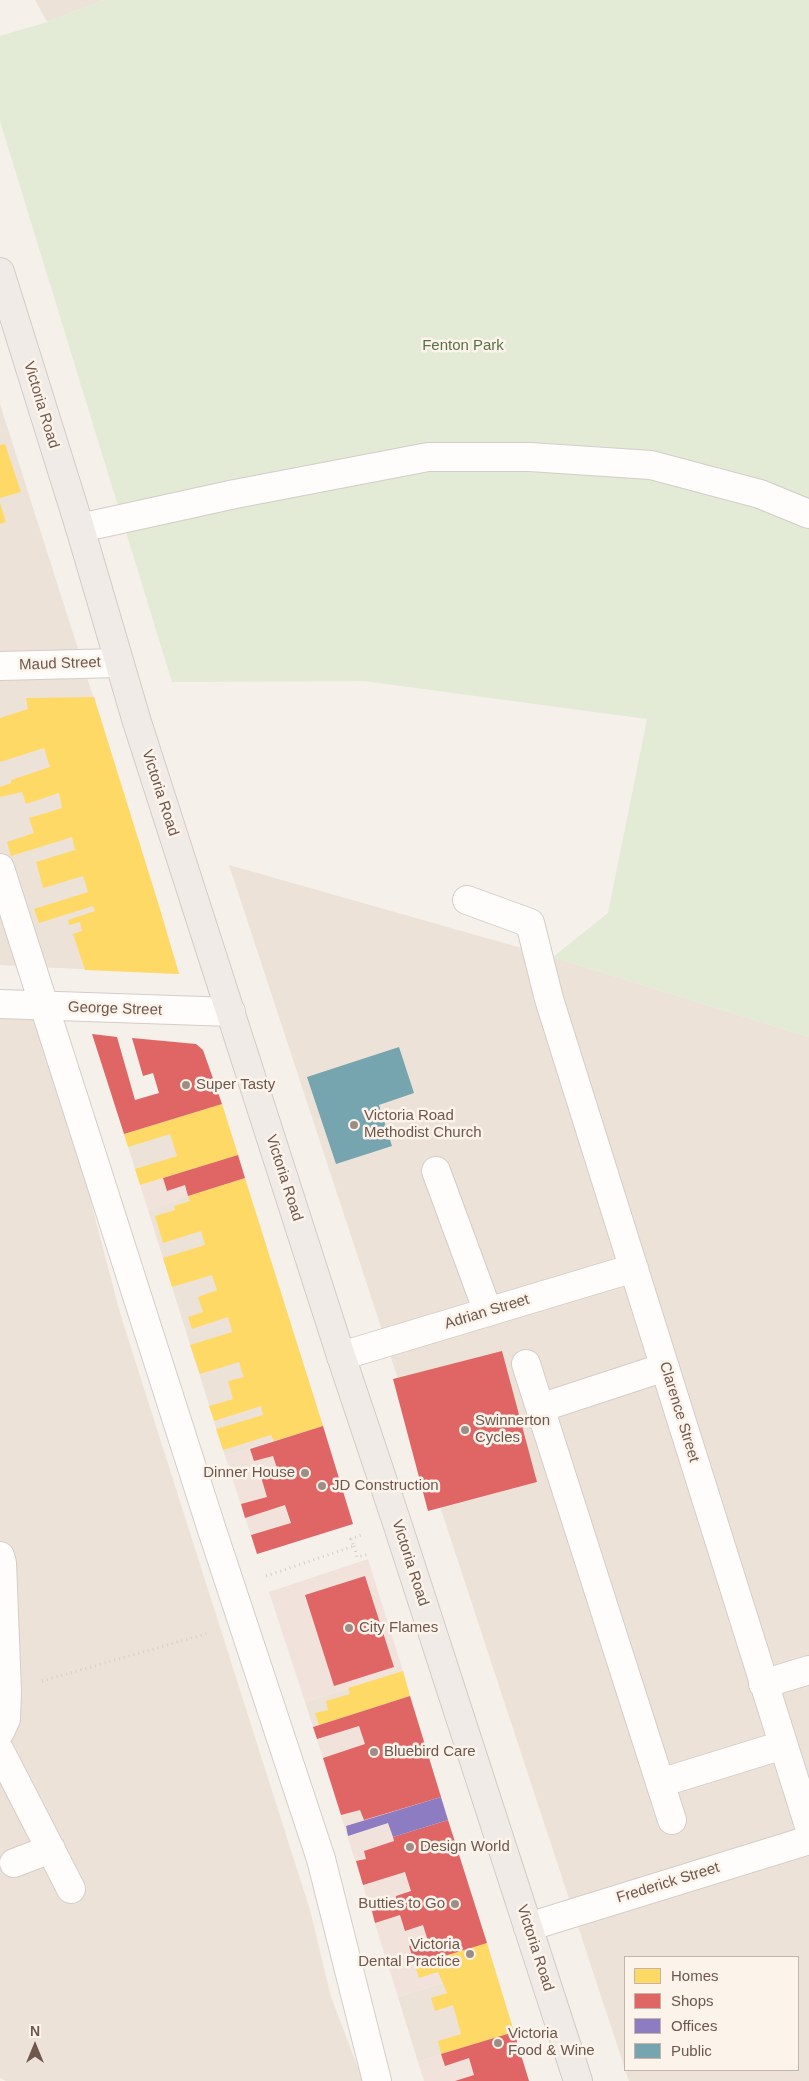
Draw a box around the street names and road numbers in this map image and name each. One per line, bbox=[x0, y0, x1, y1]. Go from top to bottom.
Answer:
street label: Victoria Road bbox=[19, 359, 63, 451]
street label: Maud Street bbox=[19, 654, 101, 674]
street label: Victoria Road bbox=[138, 748, 182, 838]
street label: George Street bbox=[68, 998, 162, 1020]
street label: Victoria Road bbox=[262, 1133, 306, 1223]
street label: Adrian Street bbox=[443, 1291, 531, 1333]
street label: Clarence Street bbox=[655, 1360, 703, 1464]
street label: Victoria Road bbox=[388, 1518, 432, 1608]
street label: Frederick Street bbox=[614, 1859, 722, 1907]
street label: Victoria Road bbox=[513, 1903, 557, 1993]

